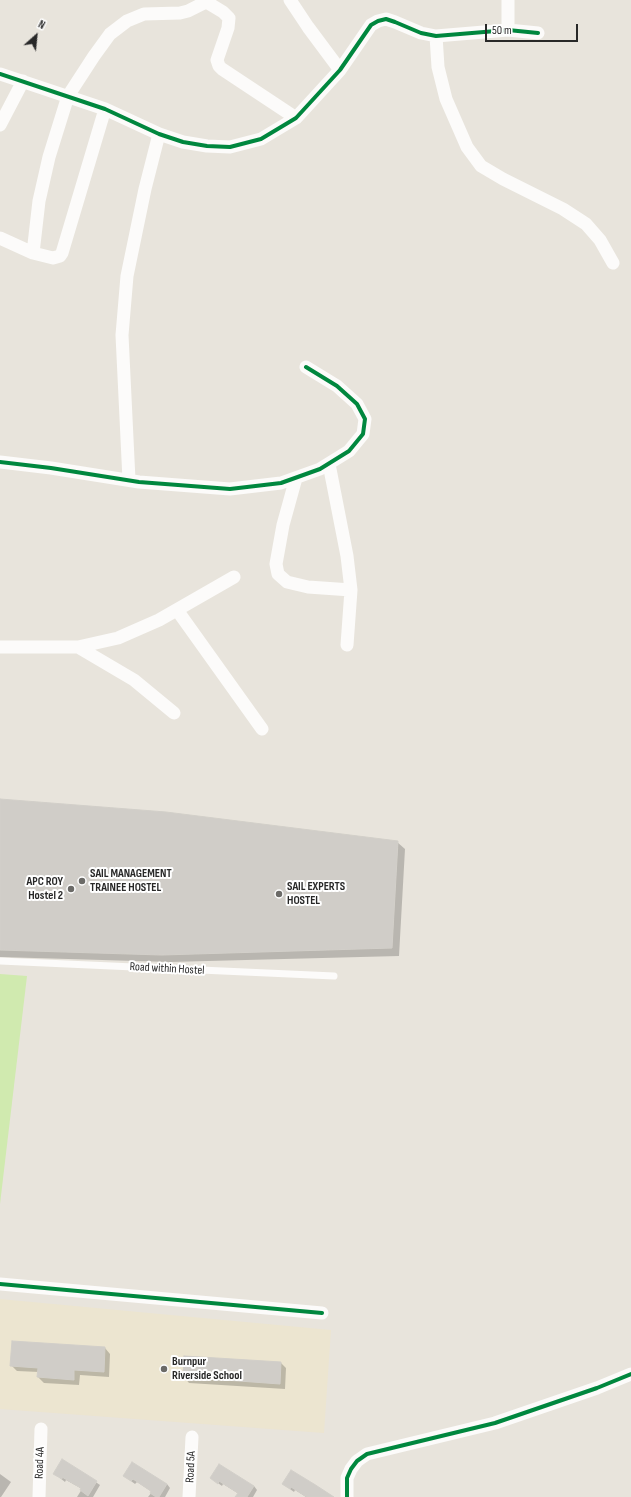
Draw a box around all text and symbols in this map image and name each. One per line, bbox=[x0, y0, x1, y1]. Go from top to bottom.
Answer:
north arrow bbox=[16, 16, 56, 56]
scale bar bbox=[487, 16, 580, 42]
text: N bbox=[36, 18, 47, 32]
text: 50 m bbox=[492, 23, 512, 38]
place label: SAIL MANAGEMENT TRAINEE HOSTEL bbox=[90, 867, 172, 895]
place label: APC ROY Hostel 2 bbox=[27, 875, 63, 903]
marker: SAIL MANAGEMENT TRAINEE HOSTEL bbox=[77, 876, 87, 886]
place label: SAIL EXPERTS HOSTEL bbox=[287, 880, 345, 908]
marker: APC ROY Hostel 2 bbox=[66, 884, 76, 894]
marker: SAIL EXPERTS HOSTEL bbox=[274, 889, 284, 899]
street label: Road within Hostel bbox=[129, 960, 205, 978]
place label: Burnpur Riverside School bbox=[172, 1355, 242, 1383]
marker: Burnpur Riverside School bbox=[159, 1364, 169, 1374]
street label: Road 4A bbox=[32, 1447, 48, 1479]
street label: Road 5A bbox=[183, 1451, 199, 1483]

